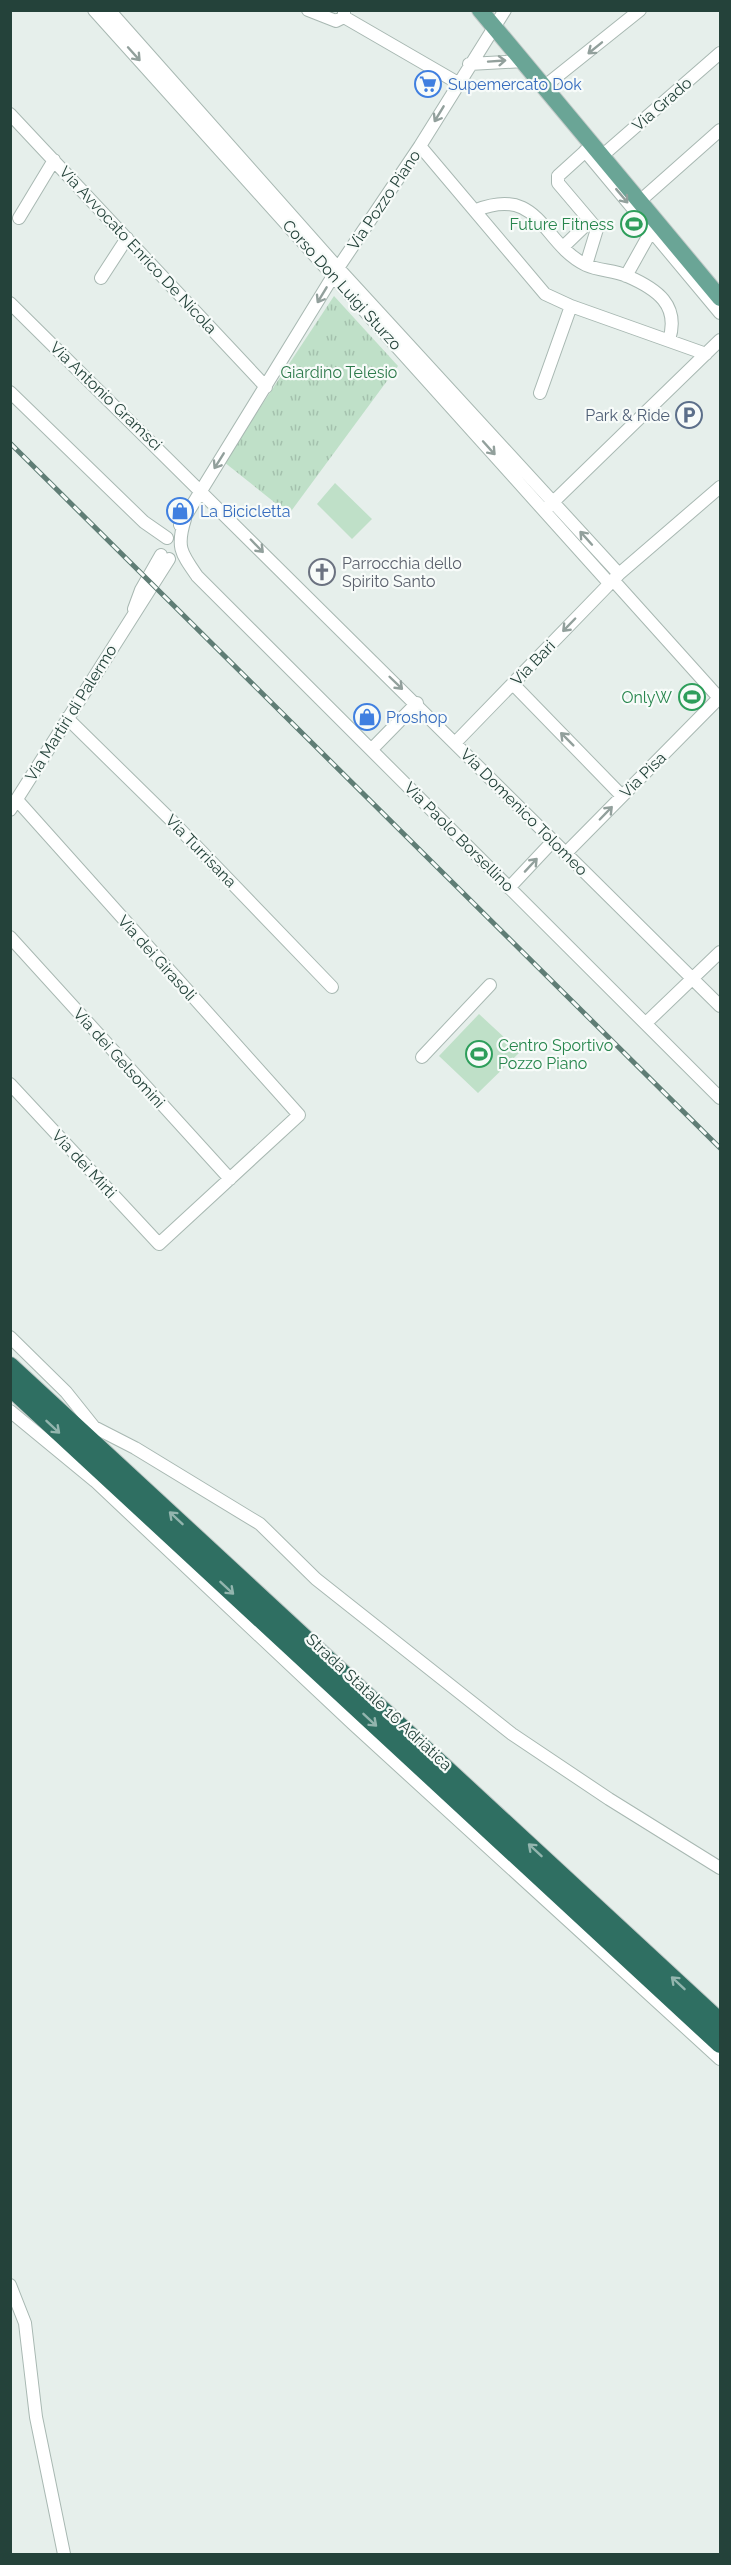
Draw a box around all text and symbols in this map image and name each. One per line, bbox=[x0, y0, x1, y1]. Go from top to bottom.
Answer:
one-way arrow bbox=[587, 41, 603, 54]
one-way arrow bbox=[127, 46, 141, 61]
one-way arrow bbox=[486, 56, 506, 67]
supermarket icon: Supemercato Dok bbox=[413, 69, 443, 99]
street label: Via Grado bbox=[628, 73, 696, 135]
place label: Supemercato Dok bbox=[448, 75, 582, 94]
one-way arrow bbox=[433, 105, 445, 122]
street label: Via Pozzo Piano bbox=[344, 146, 424, 254]
street label: Via Avvocato Enrico De Nicola bbox=[55, 162, 221, 338]
one-way arrow bbox=[616, 188, 629, 204]
sports icon: Future Fitness bbox=[619, 209, 649, 239]
place label: Future Fitness bbox=[509, 215, 614, 234]
street label: Corso Don Luigi Sturzo bbox=[278, 216, 406, 354]
one-way arrow bbox=[315, 286, 327, 303]
street label: Via Antonio Gramsci bbox=[46, 338, 166, 454]
park label: Giardino Telesio bbox=[281, 363, 397, 382]
parking icon: Park & Ride bbox=[674, 400, 704, 430]
place label: Park & Ride bbox=[585, 406, 670, 425]
one-way arrow bbox=[482, 441, 496, 456]
one-way arrow bbox=[213, 452, 225, 469]
shop icon: La Bicicletta bbox=[165, 496, 195, 526]
place label: La Bicicletta bbox=[200, 502, 290, 521]
one-way arrow bbox=[579, 531, 593, 546]
one-way arrow bbox=[250, 539, 264, 554]
place label: Parrocchia dello Spirito Santo bbox=[342, 554, 462, 591]
church icon: Parrocchia dello Spirito Santo bbox=[307, 557, 337, 587]
one-way arrow bbox=[562, 618, 576, 633]
street label: Via Bari bbox=[507, 636, 559, 690]
street label: Via Martiri di Palermo bbox=[21, 641, 121, 785]
one-way arrow bbox=[389, 676, 404, 690]
sports icon: OnlyW bbox=[677, 682, 707, 712]
place label: OnlyW bbox=[621, 688, 672, 707]
shop icon: Proshop bbox=[352, 702, 382, 732]
place label: Proshop bbox=[386, 708, 447, 727]
one-way arrow bbox=[559, 732, 574, 747]
street label: Via Domenico Tolomeo bbox=[457, 745, 591, 879]
street label: Via Pisa bbox=[616, 748, 670, 802]
street label: Via Paolo Borsellino bbox=[400, 778, 518, 896]
one-way arrow bbox=[599, 805, 613, 820]
street label: Via Turrisana bbox=[162, 811, 240, 891]
one-way arrow bbox=[524, 857, 538, 872]
street label: Via dei Girasoli bbox=[114, 911, 200, 1005]
street label: Via dei Gelsomini bbox=[69, 1004, 169, 1112]
place label: Centro Sportivo Pozzo Piano bbox=[498, 1036, 613, 1073]
sports icon: Centro Sportivo Pozzo Piano bbox=[464, 1039, 494, 1069]
street label: Via dei Mirti bbox=[48, 1126, 120, 1202]
one-way arrow bbox=[46, 1420, 61, 1434]
one-way arrow bbox=[169, 1511, 184, 1525]
one-way arrow bbox=[219, 1581, 234, 1595]
street label: Strada Statale 16 Adriatica bbox=[302, 1630, 456, 1774]
one-way arrow bbox=[363, 1713, 378, 1728]
one-way arrow bbox=[527, 1843, 542, 1857]
one-way arrow bbox=[670, 1976, 685, 1990]

